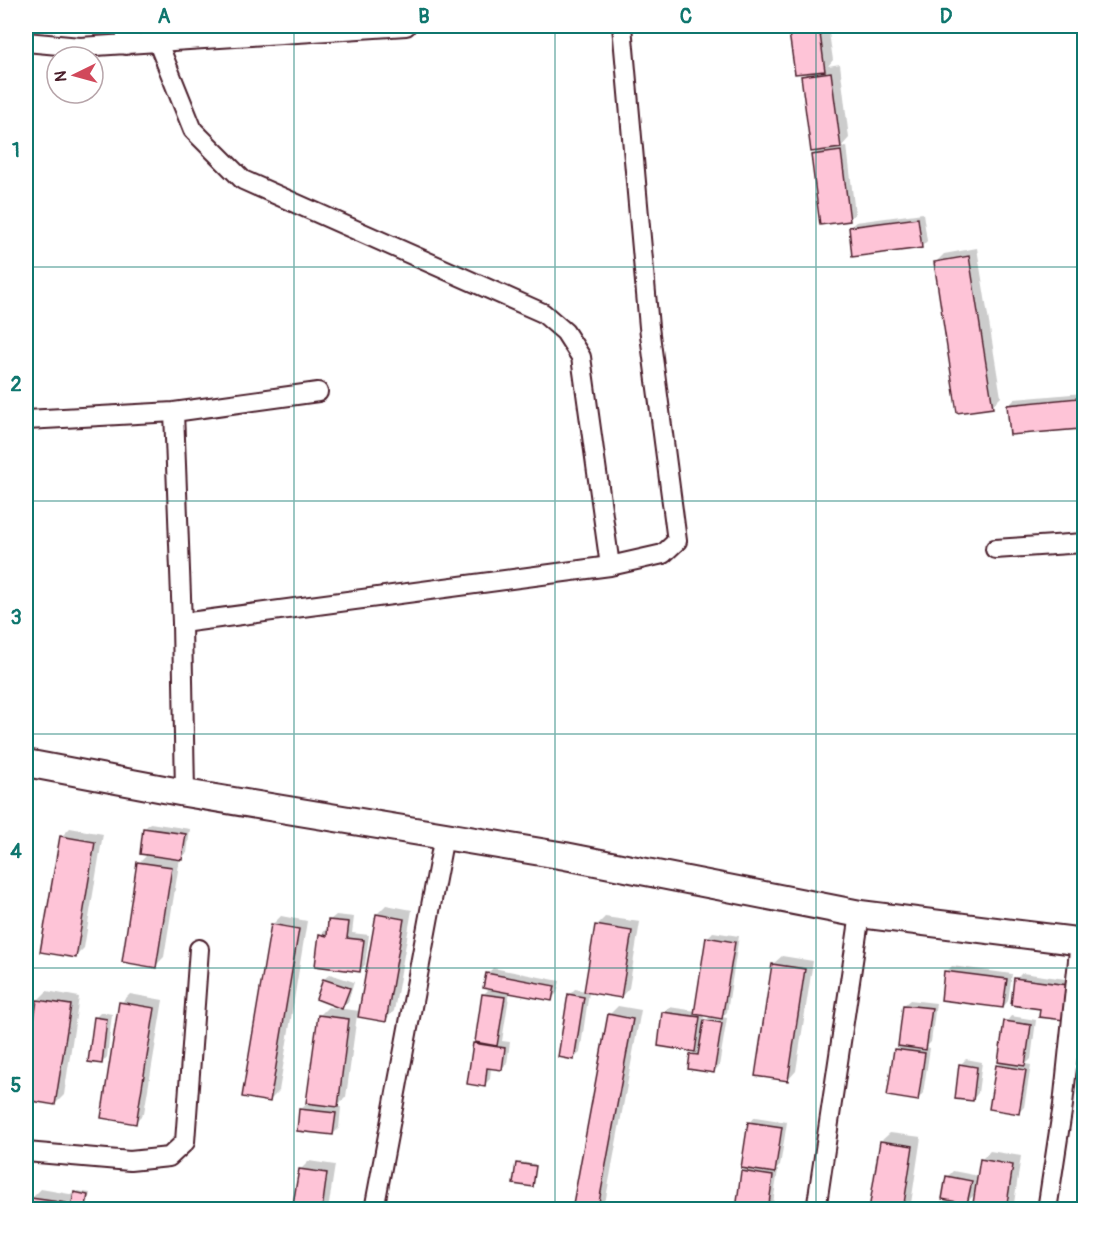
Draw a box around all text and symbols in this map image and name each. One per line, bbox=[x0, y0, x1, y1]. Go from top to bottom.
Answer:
text: A bbox=[158, 4, 171, 29]
text: B bbox=[418, 4, 430, 29]
text: C bbox=[680, 4, 692, 29]
text: D bbox=[940, 4, 953, 29]
north arrow bbox=[45, 45, 105, 105]
text: N bbox=[51, 70, 71, 82]
text: 1 bbox=[12, 138, 20, 163]
text: 2 bbox=[10, 372, 22, 397]
text: 3 bbox=[10, 605, 22, 630]
text: 4 bbox=[10, 839, 22, 864]
text: 5 bbox=[11, 1073, 22, 1098]

